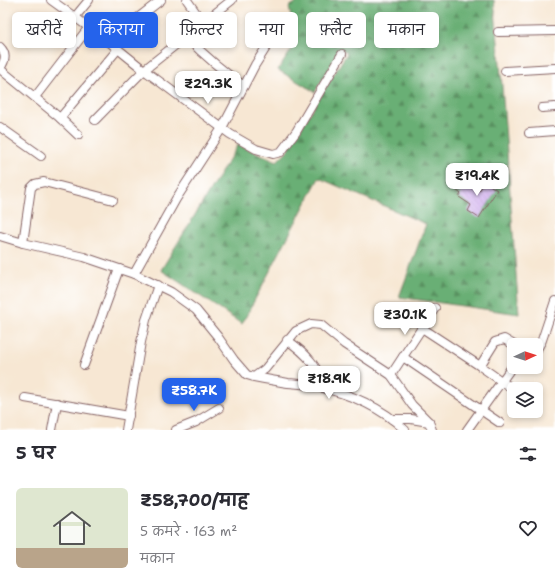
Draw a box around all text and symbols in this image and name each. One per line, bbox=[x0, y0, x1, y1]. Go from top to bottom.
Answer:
chip: खरीदें bbox=[12, 12, 76, 48]
chip: किराया bbox=[84, 12, 158, 48]
chip: फ़िल्टर bbox=[166, 12, 237, 48]
chip: नया bbox=[245, 12, 298, 48]
chip: फ़्लैट bbox=[306, 12, 366, 48]
chip: मकान bbox=[374, 12, 439, 48]
pin: ₹29.3K bbox=[175, 71, 241, 105]
text: ₹29.3K bbox=[184, 75, 232, 92]
pin: ₹19.4K bbox=[444, 163, 510, 197]
text: ₹19.4K bbox=[455, 167, 499, 184]
pin: ₹30.1K bbox=[372, 302, 438, 336]
text: ₹30.1K bbox=[383, 306, 427, 323]
north arrow bbox=[507, 338, 543, 374]
map controls bbox=[507, 338, 543, 418]
pin: ₹18.9K bbox=[296, 366, 362, 400]
text: ₹18.9K bbox=[307, 370, 351, 387]
pin: ₹58.7K bbox=[161, 378, 227, 412]
text: ₹58.7K bbox=[171, 382, 217, 399]
button: layers bbox=[507, 382, 543, 418]
text: 5 घर bbox=[16, 442, 55, 464]
icon: filters bbox=[517, 443, 539, 465]
text: ₹58,700/माह bbox=[140, 489, 249, 511]
icon: home bbox=[48, 504, 96, 552]
icon: heart bbox=[517, 517, 539, 539]
text: 5 कमरे · 163 m² bbox=[140, 523, 237, 540]
text: मकान bbox=[140, 550, 174, 567]

